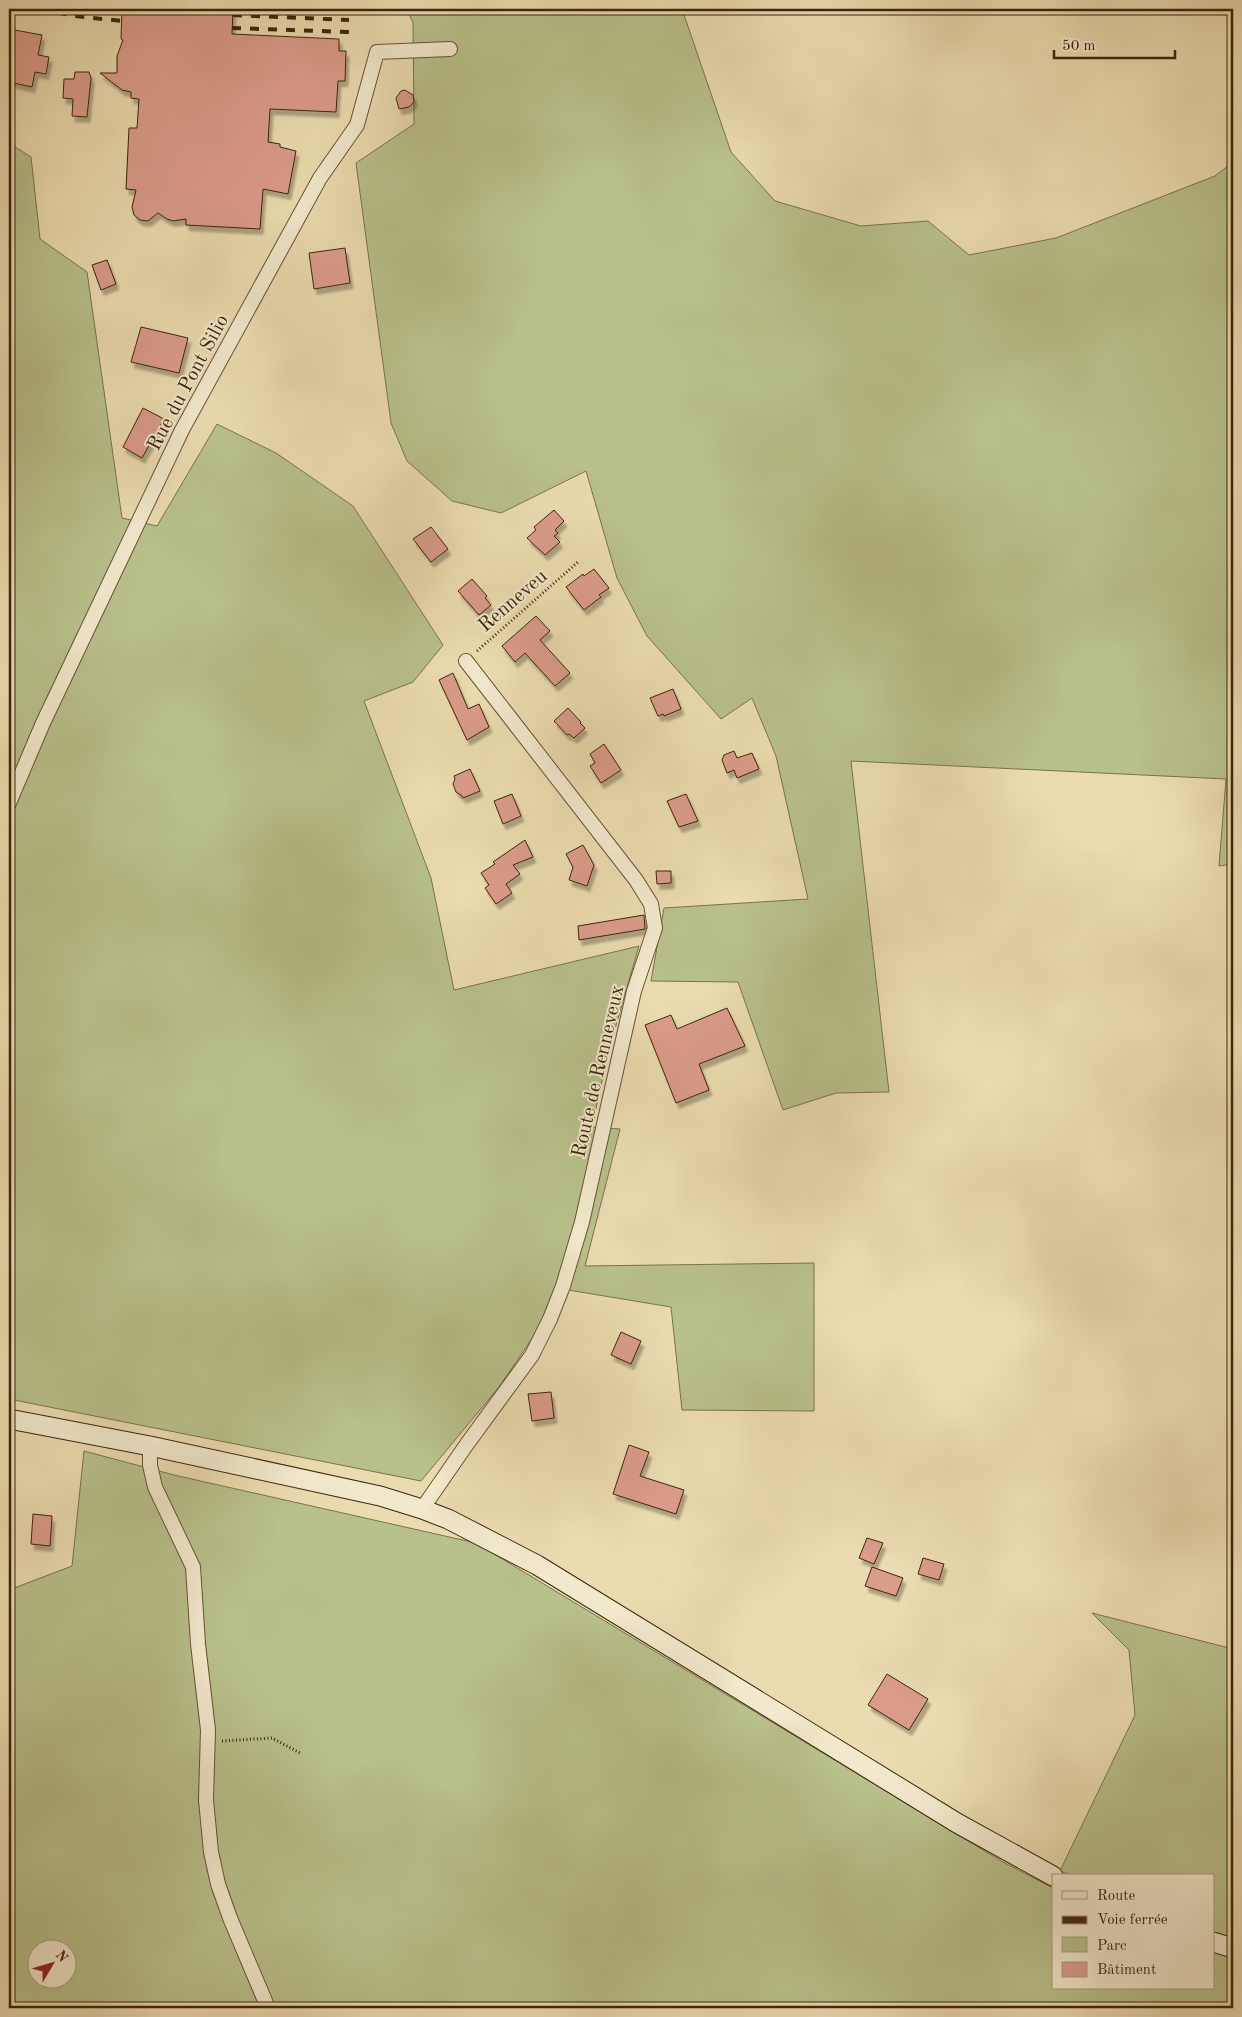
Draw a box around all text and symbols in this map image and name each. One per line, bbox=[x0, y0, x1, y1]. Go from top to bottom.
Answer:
scale bar bbox=[1054, 28, 1176, 60]
text: 50 m bbox=[1062, 39, 1096, 54]
street label: Rue du Pont Silio bbox=[145, 312, 233, 454]
street label: Renneveu bbox=[475, 566, 552, 637]
street label: Route de Renneveux bbox=[569, 983, 629, 1160]
legend bbox=[1052, 1874, 1214, 1990]
text: Route bbox=[1097, 1889, 1135, 1904]
text: Voie ferrée bbox=[1097, 1913, 1168, 1928]
text: Parc bbox=[1097, 1939, 1127, 1954]
north arrow bbox=[28, 1940, 78, 1990]
text: N bbox=[53, 1948, 70, 1965]
text: Bâtiment bbox=[1097, 1963, 1156, 1978]

